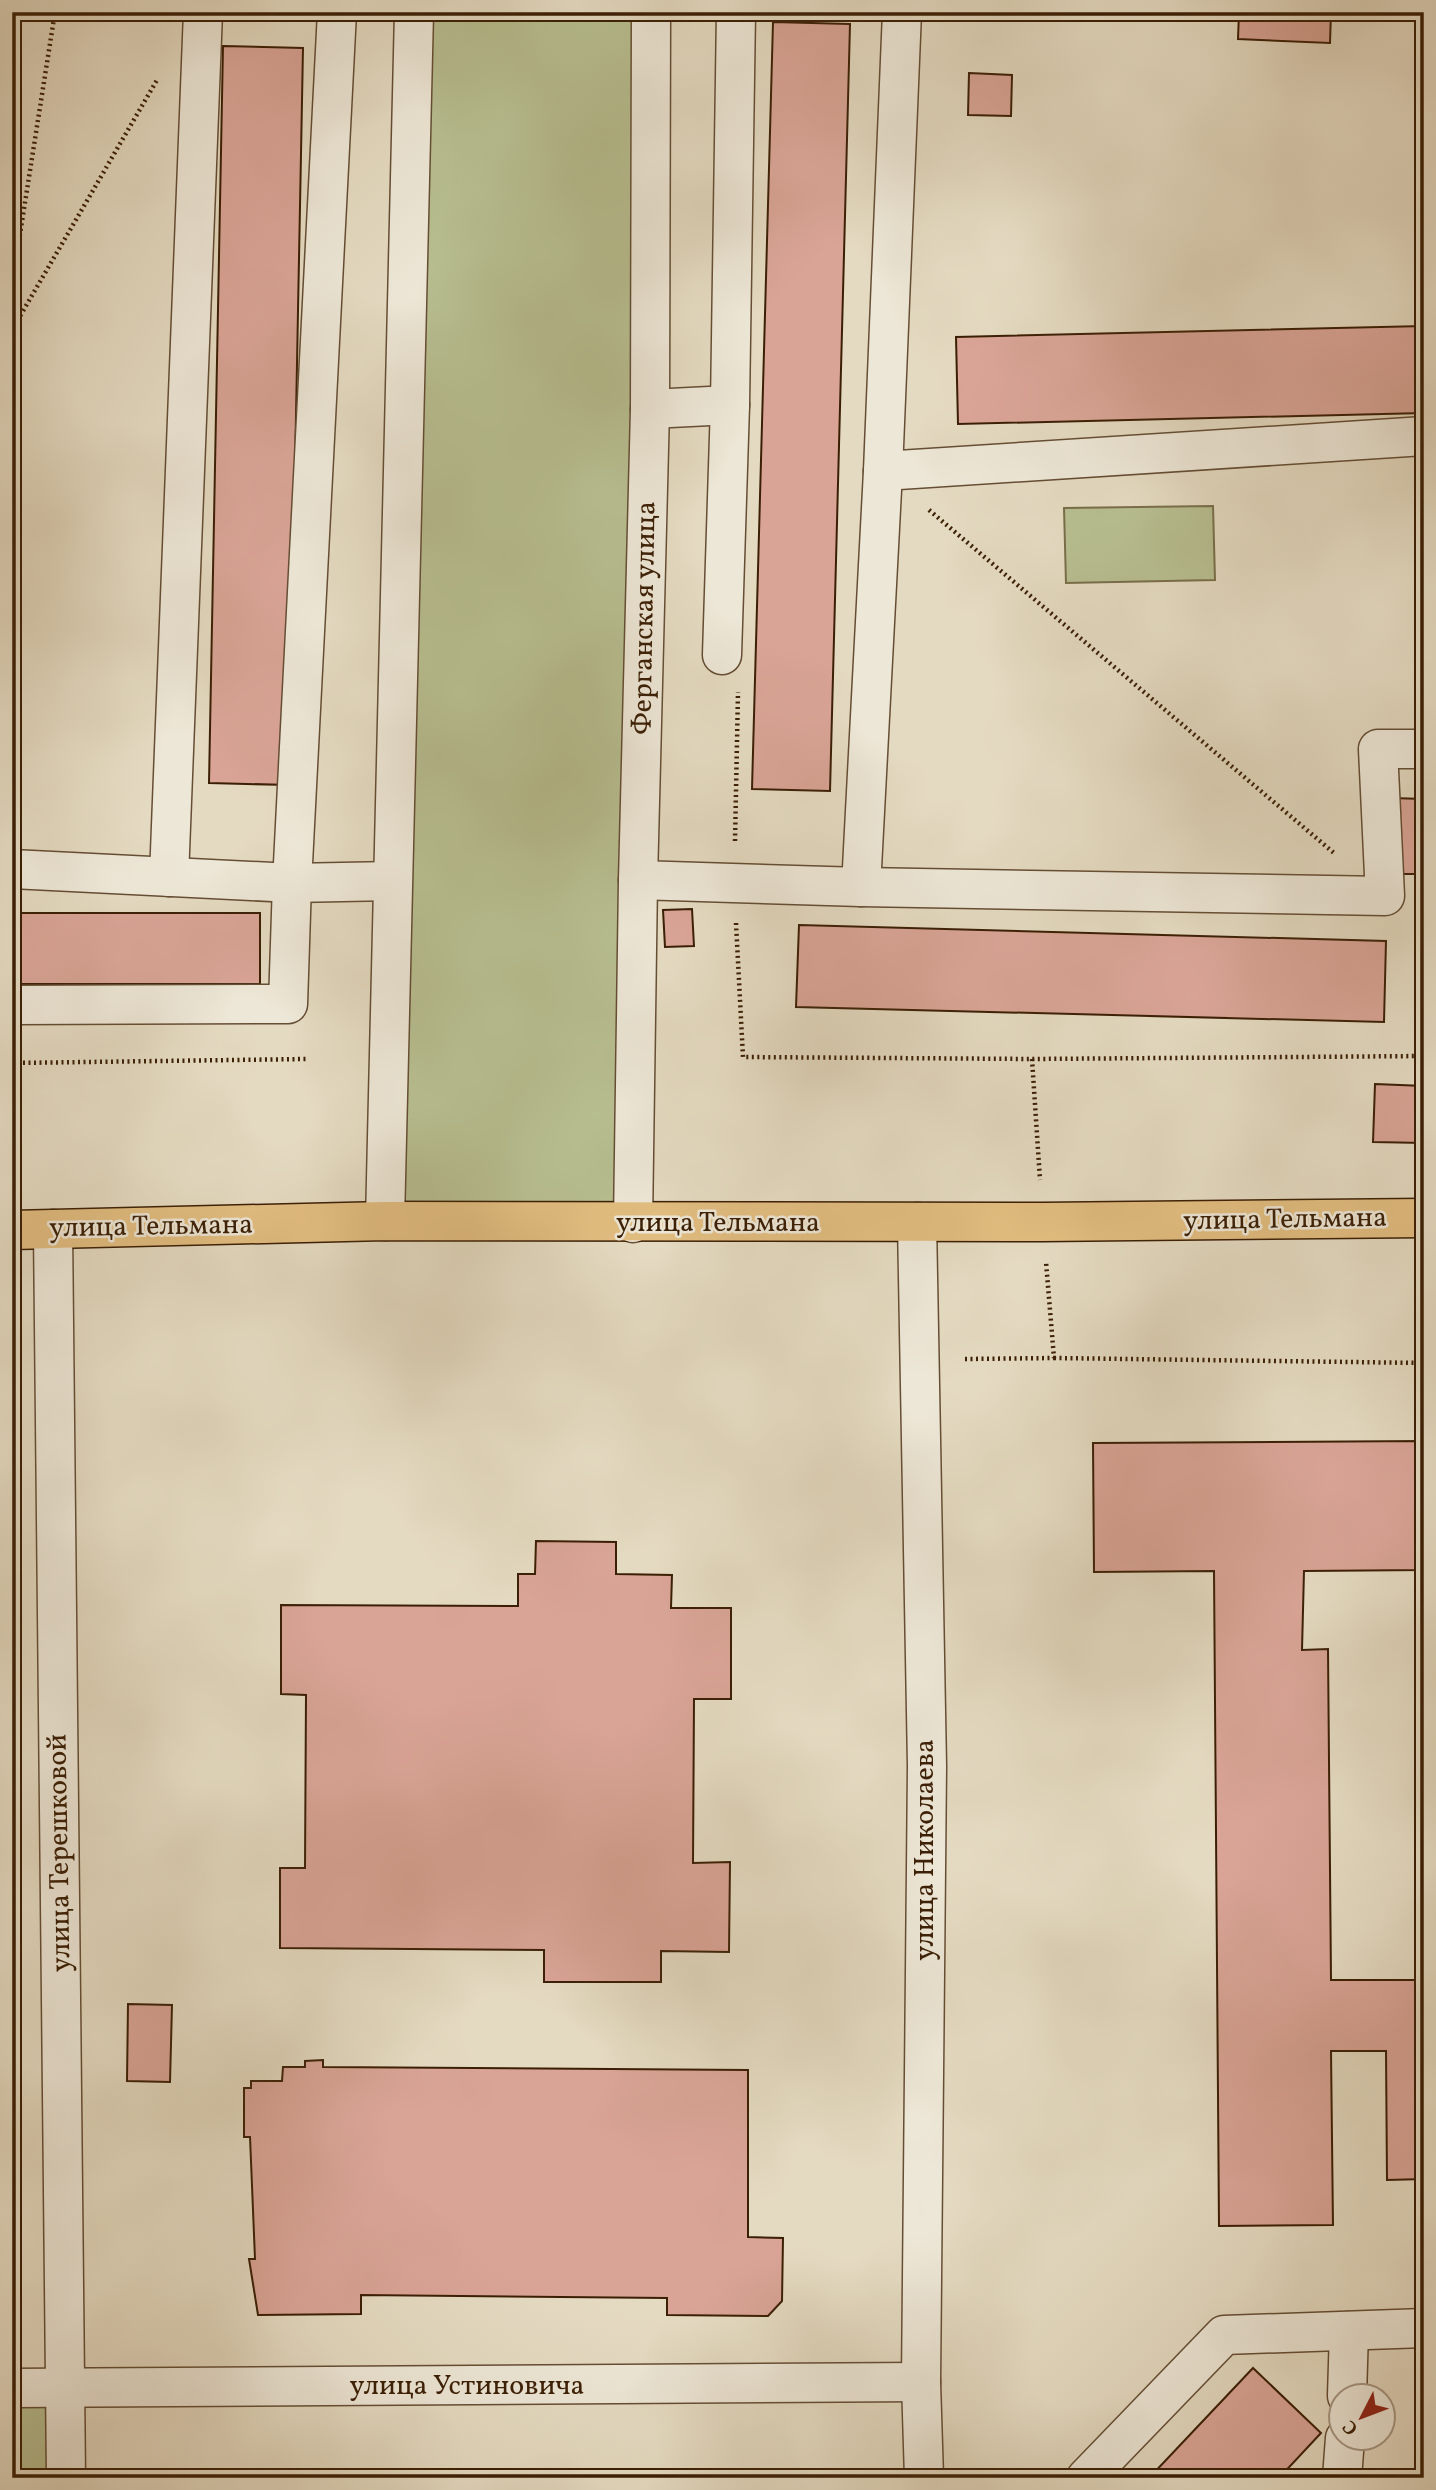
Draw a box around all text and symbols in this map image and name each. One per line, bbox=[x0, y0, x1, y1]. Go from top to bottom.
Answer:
street label: Ферганская улица bbox=[623, 501, 667, 735]
street label: улица Тельмана bbox=[1183, 1199, 1387, 1241]
street label: улица Тельмана bbox=[616, 1204, 820, 1243]
street label: улица Тельмана bbox=[49, 1206, 253, 1248]
street label: улица Терешковой bbox=[38, 1733, 82, 1973]
street label: улица Николаева bbox=[906, 1739, 945, 1961]
street label: улица Устиновича bbox=[350, 2367, 584, 2406]
north arrow bbox=[1328, 2382, 1398, 2452]
text: С bbox=[1337, 2414, 1365, 2440]

